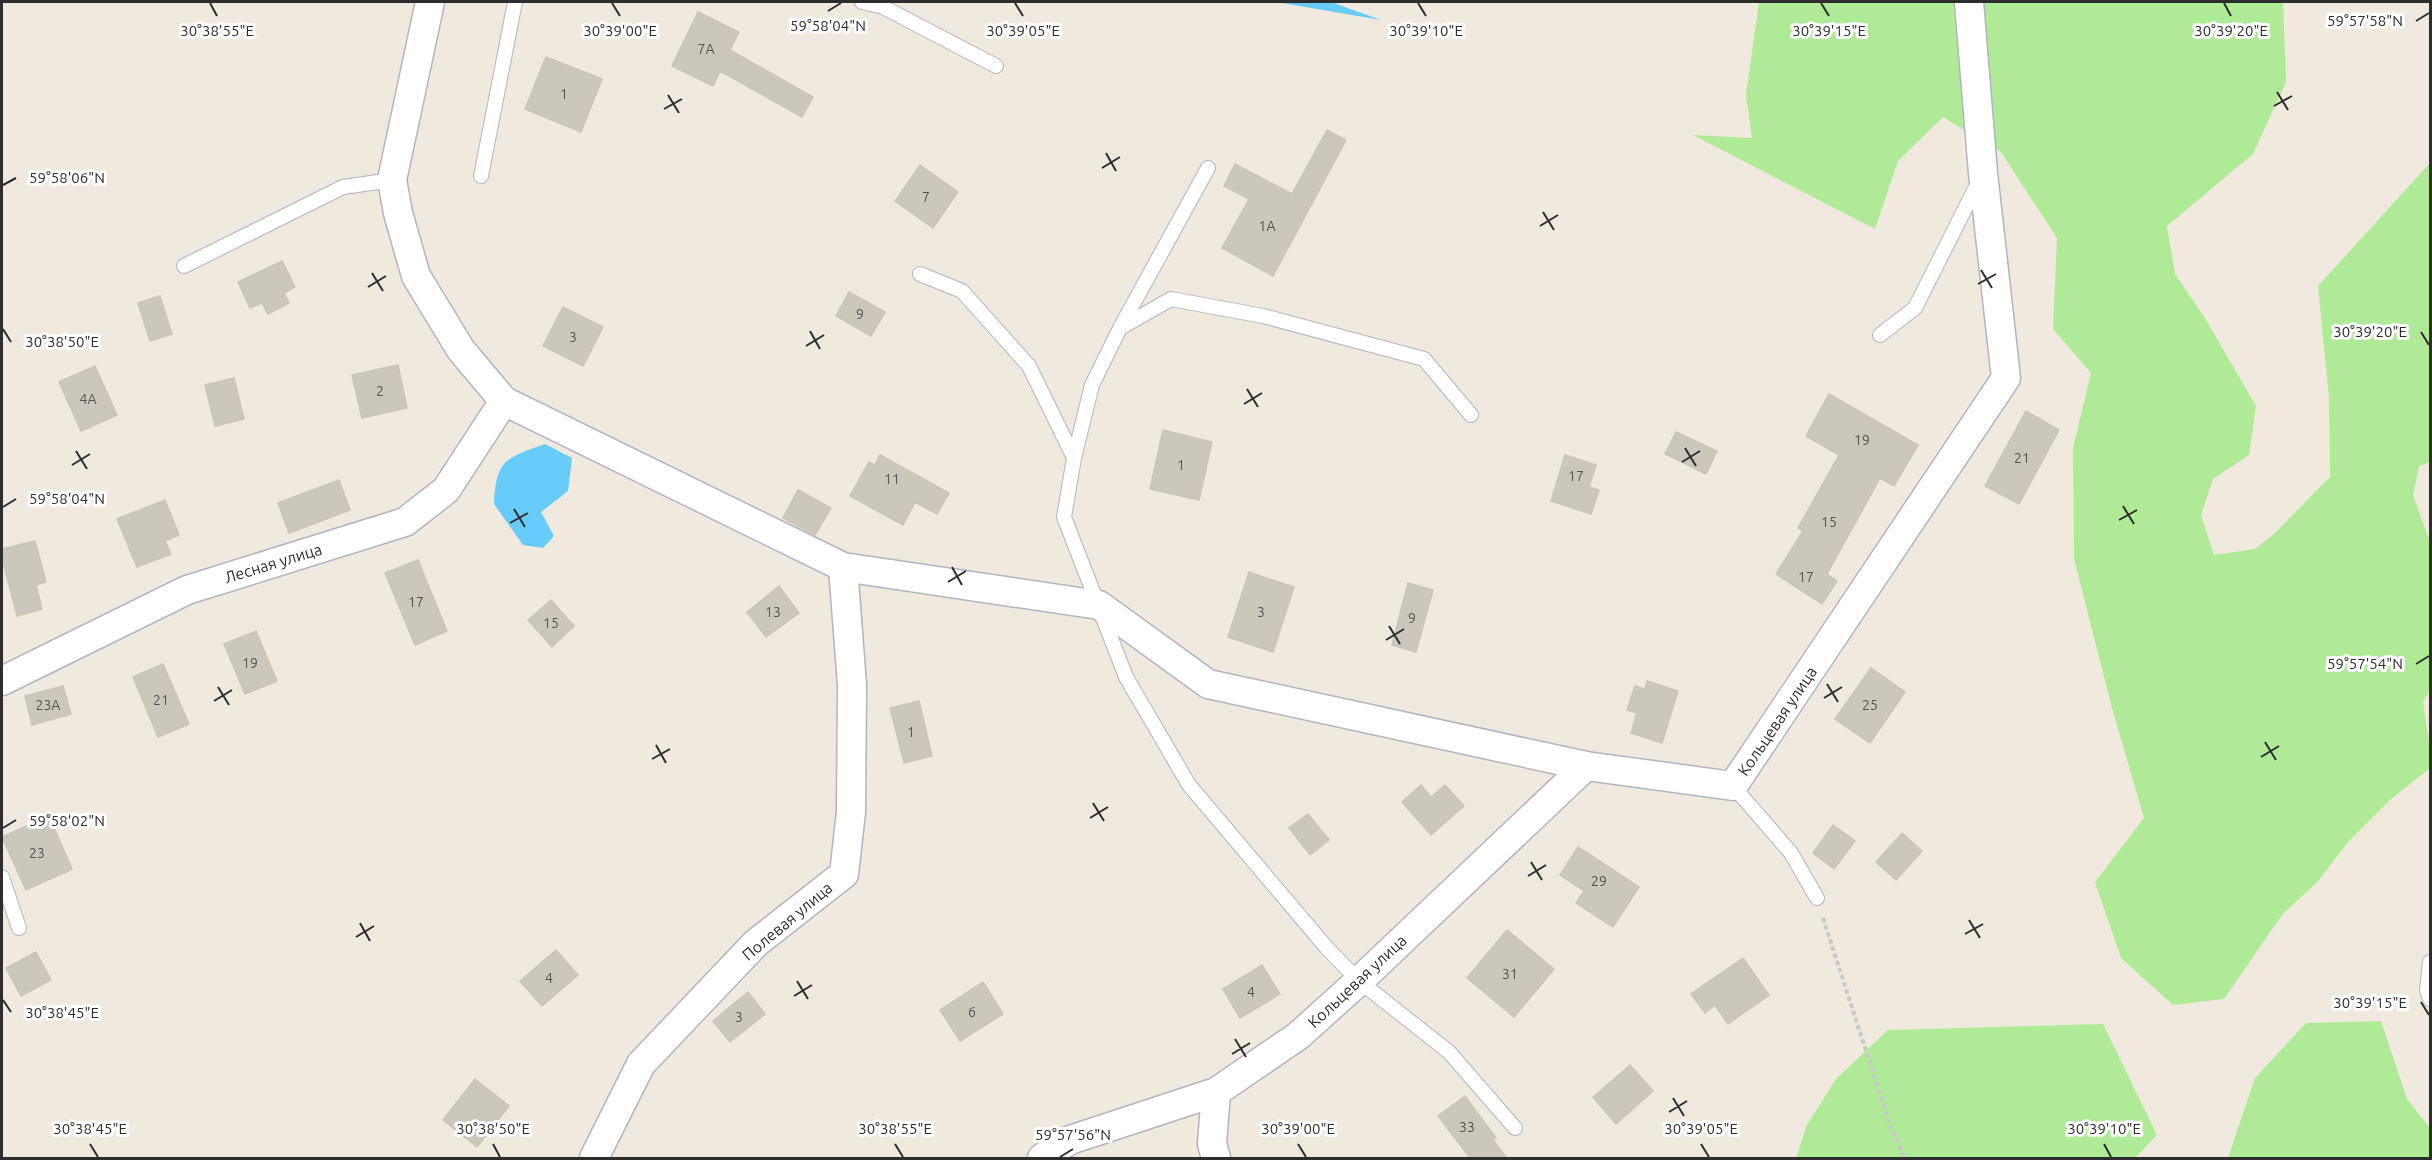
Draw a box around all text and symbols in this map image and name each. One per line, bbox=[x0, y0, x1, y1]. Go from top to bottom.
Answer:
text: 59°57'58"N bbox=[2327, 12, 2403, 29]
text: 59°58'04"N bbox=[790, 17, 866, 34]
text: 30°38'55"E bbox=[180, 22, 254, 39]
text: 30°39'00"E bbox=[583, 22, 657, 39]
text: 30°39'05"E bbox=[986, 22, 1060, 39]
text: 30°39'10"E bbox=[1389, 22, 1463, 39]
text: 30°39'15"E bbox=[1792, 22, 1866, 39]
text: 30°39'20"E bbox=[2194, 22, 2268, 39]
house number: 7А bbox=[698, 41, 715, 57]
house number: 1 bbox=[560, 86, 568, 102]
text: 59°58'06"N bbox=[29, 169, 105, 186]
house number: 7 bbox=[922, 189, 930, 205]
house number: 1А bbox=[1259, 218, 1276, 234]
house number: 9 bbox=[856, 306, 864, 322]
text: 30°39'20"E bbox=[2333, 323, 2407, 340]
house number: 3 bbox=[569, 329, 577, 345]
text: 30°38'50"E bbox=[25, 333, 99, 350]
house number: 2 bbox=[376, 383, 384, 399]
house number: 4А bbox=[80, 391, 97, 407]
house number: 19 bbox=[1854, 432, 1870, 448]
house number: 21 bbox=[2014, 450, 2030, 466]
house number: 1 bbox=[1177, 457, 1185, 473]
house number: 17 bbox=[1568, 468, 1584, 484]
house number: 11 bbox=[884, 471, 900, 487]
text: 59°58'04"N bbox=[29, 490, 105, 507]
house number: 15 bbox=[1821, 514, 1837, 530]
street label: Лесная улица bbox=[222, 540, 324, 586]
house number: 17 bbox=[1798, 569, 1814, 585]
house number: 17 bbox=[408, 594, 424, 610]
house number: 13 bbox=[765, 604, 781, 620]
house number: 3 bbox=[1257, 604, 1265, 620]
house number: 9 bbox=[1408, 610, 1416, 626]
house number: 15 bbox=[543, 615, 559, 631]
house number: 19 bbox=[242, 655, 258, 671]
text: 59°57'54"N bbox=[2327, 655, 2403, 672]
street label: Кольцевая улица bbox=[1734, 663, 1820, 779]
house number: 21 bbox=[153, 692, 169, 708]
house number: 23А bbox=[36, 697, 60, 713]
house number: 25 bbox=[1862, 697, 1878, 713]
house number: 1 bbox=[907, 724, 915, 740]
text: 59°58'02"N bbox=[29, 812, 105, 829]
house number: 23 bbox=[29, 845, 45, 861]
house number: 29 bbox=[1591, 873, 1607, 889]
street label: Полевая улица bbox=[738, 878, 836, 964]
street label: Кольцевая улица bbox=[1304, 931, 1410, 1031]
house number: 31 bbox=[1502, 966, 1518, 982]
house number: 4 bbox=[545, 970, 553, 986]
house number: 4 bbox=[1247, 984, 1255, 1000]
text: 30°39'15"E bbox=[2333, 994, 2407, 1011]
text: 30°38'45"E bbox=[25, 1004, 99, 1021]
house number: 6 bbox=[968, 1004, 976, 1020]
house number: 3 bbox=[735, 1009, 743, 1025]
house number: 33 bbox=[1459, 1119, 1475, 1135]
text: 30°38'45"E bbox=[53, 1120, 127, 1137]
text: 30°38'50"E bbox=[456, 1120, 530, 1137]
text: 30°38'55"E bbox=[858, 1120, 932, 1137]
text: 30°39'00"E bbox=[1261, 1120, 1335, 1137]
text: 30°39'05"E bbox=[1664, 1120, 1738, 1137]
text: 30°39'10"E bbox=[2067, 1120, 2141, 1137]
text: 59°57'56"N bbox=[1035, 1126, 1111, 1143]

